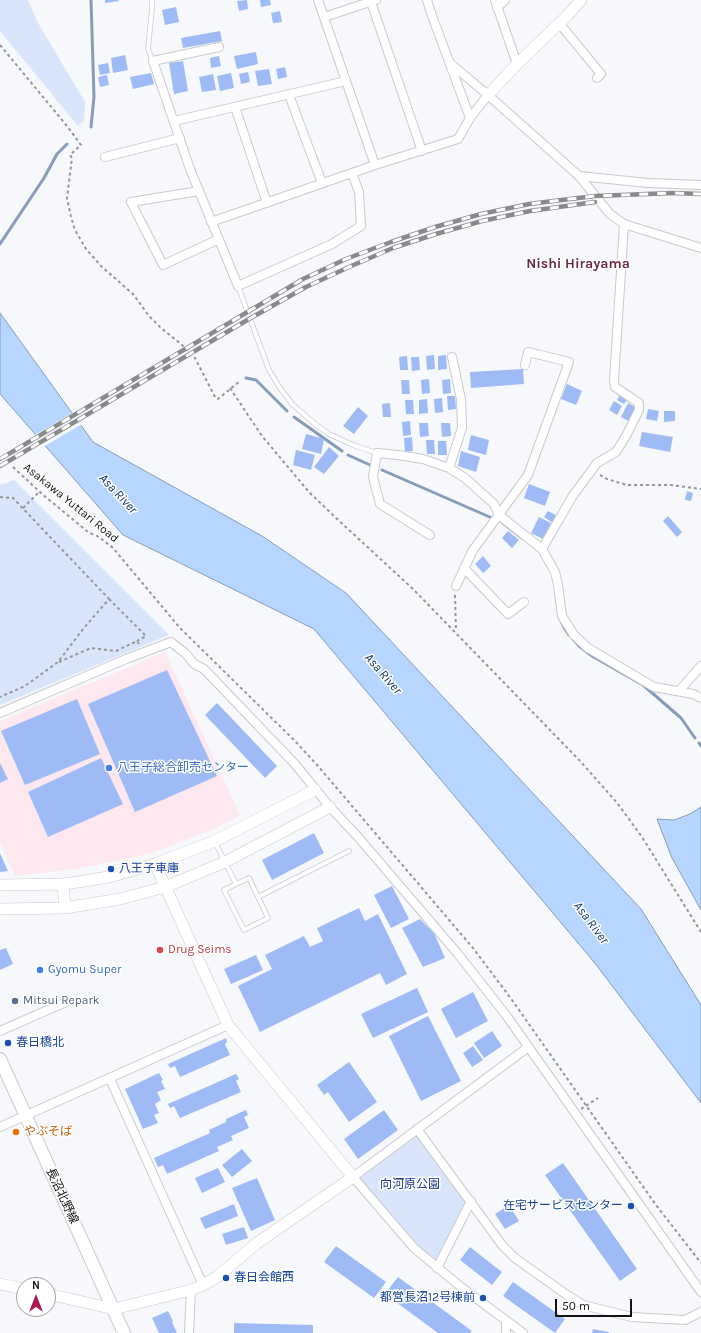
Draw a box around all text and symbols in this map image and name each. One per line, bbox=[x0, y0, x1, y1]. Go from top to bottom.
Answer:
district label: Nishi Hirayama bbox=[526, 256, 630, 272]
street label: Asakawa Yuttari Road bbox=[20, 460, 122, 546]
water label: Asa River bbox=[96, 471, 140, 517]
water label: Asa River bbox=[361, 650, 405, 698]
place label: 八王子総合卸売センター bbox=[117, 761, 249, 775]
marker: 八王子総合卸売センター bbox=[104, 763, 114, 773]
place label: 八王子車庫 bbox=[119, 862, 179, 876]
marker: 八王子車庫 bbox=[106, 864, 116, 874]
water label: Asa River bbox=[570, 899, 612, 947]
place label: Drug Seims bbox=[168, 943, 232, 957]
marker: Drug Seims bbox=[155, 945, 165, 955]
place label: Gyomu Super bbox=[48, 963, 121, 977]
marker: Gyomu Super bbox=[35, 965, 45, 975]
place label: Mitsui Repark bbox=[23, 994, 99, 1008]
marker: Mitsui Repark bbox=[10, 996, 20, 1006]
place label: 春日橋北 bbox=[16, 1036, 64, 1050]
marker: 春日橋北 bbox=[3, 1038, 13, 1048]
place label: やぶそば bbox=[24, 1125, 72, 1139]
marker: やぶそば bbox=[11, 1127, 21, 1137]
street label: 長沼北野線 bbox=[43, 1166, 81, 1226]
park label: 向河原公園 bbox=[380, 1178, 440, 1192]
place label: 在宅サービスセンター bbox=[503, 1199, 623, 1213]
marker: 在宅サービスセンター bbox=[626, 1201, 636, 1211]
place label: 春日会館西 bbox=[234, 1271, 294, 1285]
marker: 春日会館西 bbox=[221, 1273, 231, 1283]
north arrow bbox=[16, 1277, 56, 1317]
text: N bbox=[32, 1279, 40, 1292]
place label: 都営長沼12号棟前 bbox=[380, 1291, 475, 1305]
scale bar bbox=[557, 1291, 634, 1317]
marker: 都営長沼12号棟前 bbox=[478, 1293, 488, 1303]
text: 50 m bbox=[562, 1299, 590, 1313]

